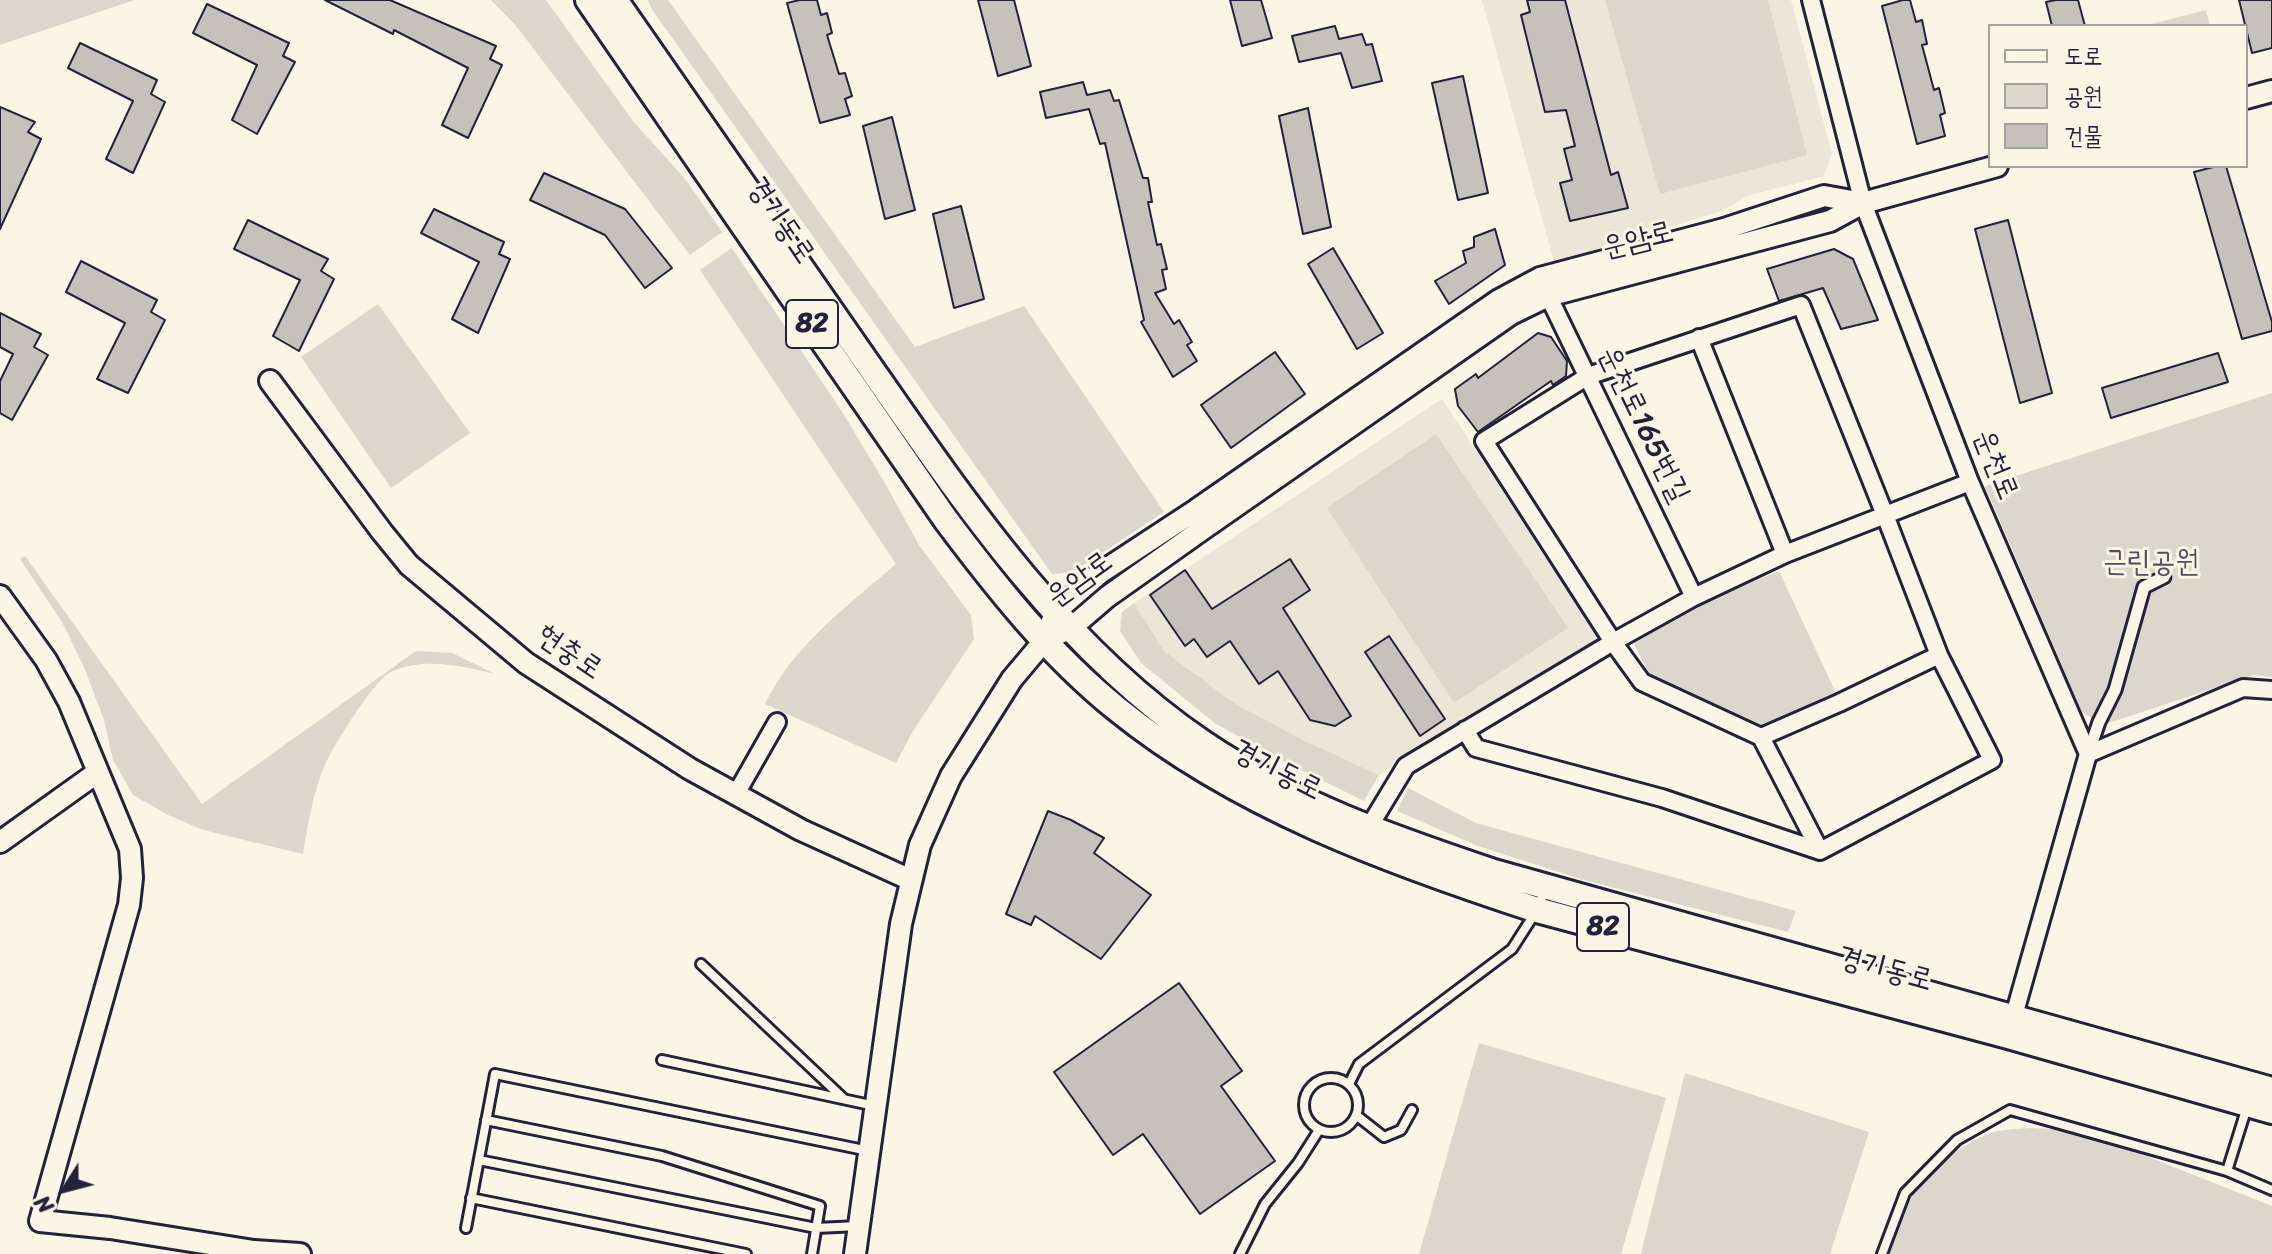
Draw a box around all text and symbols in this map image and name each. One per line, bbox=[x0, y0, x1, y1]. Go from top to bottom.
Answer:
legend bbox=[1988, 24, 2248, 168]
text: 도로 bbox=[2064, 35, 2103, 77]
text: 공원 bbox=[2064, 75, 2103, 117]
text: 건물 bbox=[2064, 115, 2103, 157]
street label: 경기동로 bbox=[738, 171, 822, 271]
street label: 운암로 bbox=[1599, 215, 1677, 267]
road number: 82 bbox=[786, 300, 838, 348]
street label: 운천로165번길 bbox=[1590, 341, 1696, 509]
street label: 운천로 bbox=[1965, 425, 2025, 505]
street label: 운암로 bbox=[1040, 544, 1120, 616]
park label: 근린공원 bbox=[2103, 545, 2199, 581]
street label: 현충로 bbox=[529, 618, 609, 688]
street label: 경기동로 bbox=[1226, 733, 1328, 809]
road number: 82 bbox=[1577, 903, 1629, 951]
street label: 경기동로 bbox=[1834, 940, 1936, 1000]
north arrow bbox=[24, 1150, 104, 1230]
text: N bbox=[24, 1187, 64, 1222]

